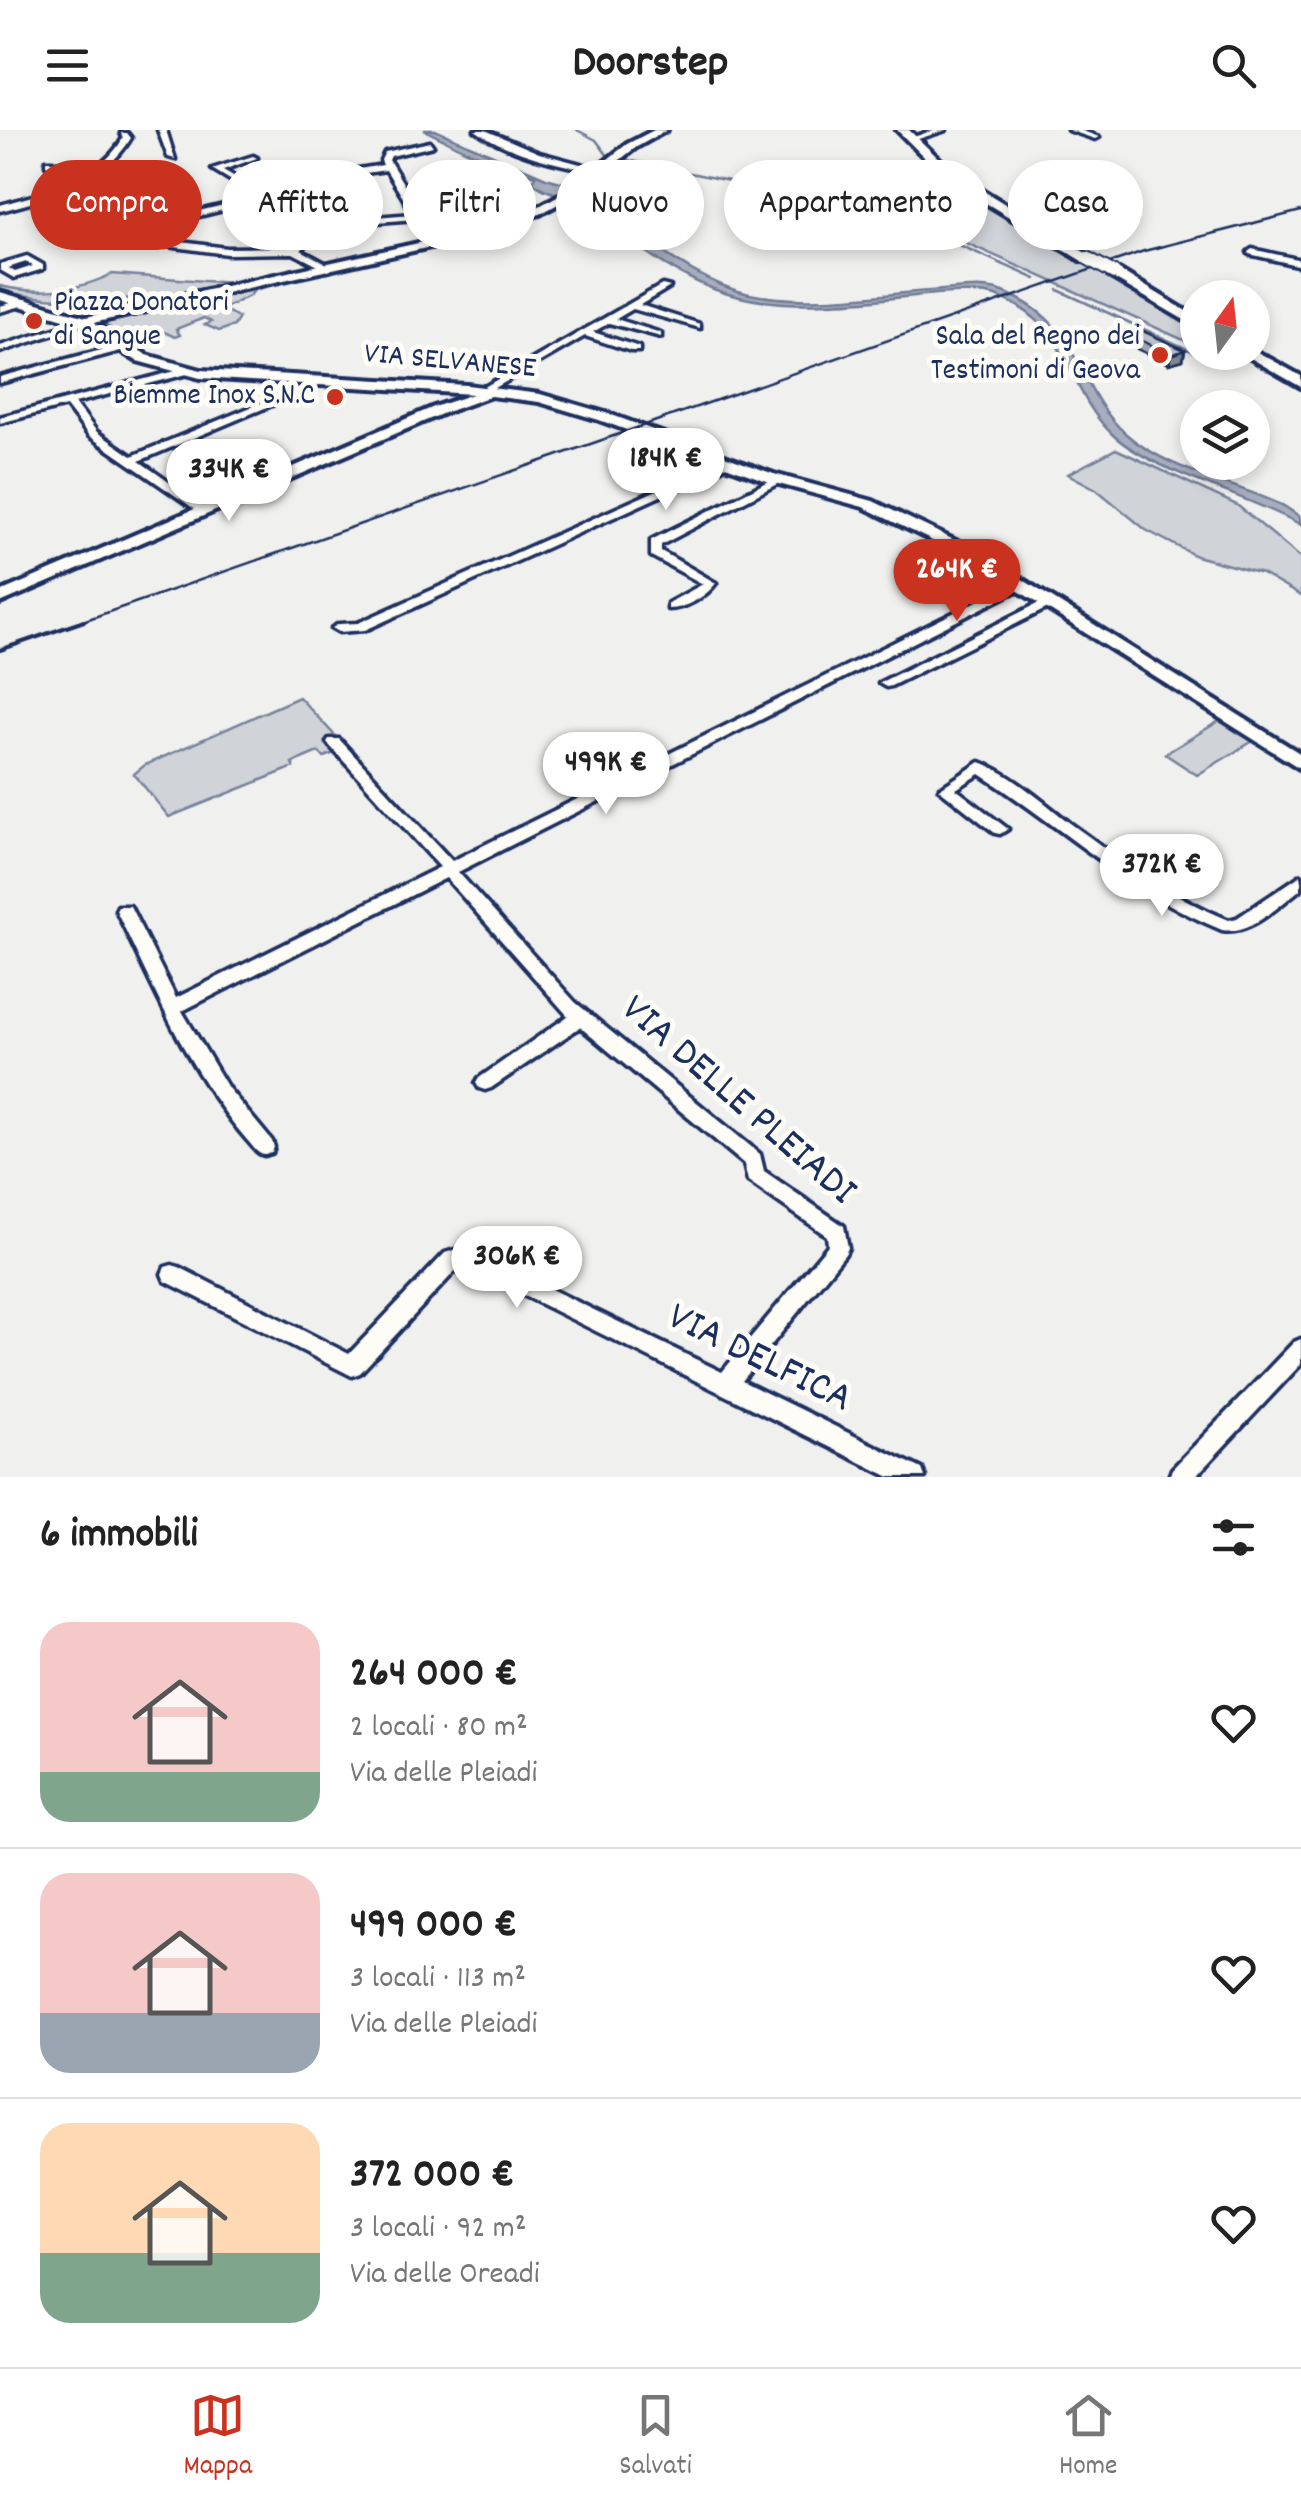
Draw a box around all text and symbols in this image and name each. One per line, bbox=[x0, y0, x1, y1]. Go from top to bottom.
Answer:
text: Doorstep bbox=[572, 33, 729, 97]
icon: menu bbox=[40, 38, 95, 93]
icon: search bbox=[1206, 38, 1261, 93]
chip: Compra bbox=[30, 160, 202, 250]
chip: Affitta bbox=[222, 160, 383, 250]
chip: Filtri bbox=[403, 160, 536, 250]
chip: Nuovo bbox=[556, 160, 704, 250]
chip: Appartamento bbox=[724, 160, 988, 250]
chip: Casa bbox=[1008, 160, 1143, 250]
north arrow bbox=[1180, 280, 1270, 370]
map controls bbox=[1180, 280, 1270, 480]
place label: Piazza Donatori di Sangue bbox=[54, 283, 229, 360]
marker: Piazza Donatori di Sangue bbox=[23, 310, 45, 332]
place label: Sala del Regno dei Testimoni di Geova bbox=[931, 317, 1141, 394]
street label: VIA SELVANESE bbox=[362, 334, 538, 392]
marker: Sala del Regno dei Testimoni di Geova bbox=[1149, 344, 1171, 366]
place label: Biemme Inox S.N.C bbox=[113, 376, 315, 419]
marker: Biemme Inox S.N.C bbox=[324, 386, 346, 408]
button: layers bbox=[1180, 390, 1270, 480]
pin: 184K € bbox=[585, 428, 747, 513]
text: 184K € bbox=[629, 437, 703, 483]
pin: 334K € bbox=[148, 439, 310, 524]
text: 334K € bbox=[188, 448, 270, 494]
pin: 264K € bbox=[876, 539, 1038, 624]
text: 264K € bbox=[916, 548, 998, 594]
pin: 499K € bbox=[525, 732, 687, 817]
text: 499K € bbox=[565, 741, 647, 787]
pin: 372K € bbox=[1081, 834, 1243, 919]
text: 372K € bbox=[1122, 843, 1202, 889]
street label: VIA DELLE PLEIADI bbox=[606, 982, 868, 1222]
pin: 306K € bbox=[436, 1226, 598, 1311]
text: 306K € bbox=[473, 1235, 561, 1281]
street label: VIA DELFICA bbox=[656, 1289, 862, 1431]
text: 6 immobili bbox=[40, 1507, 198, 1567]
icon: filters bbox=[1206, 1510, 1261, 1565]
text: 264 000 € bbox=[350, 1646, 518, 1706]
icon: home bbox=[120, 1662, 240, 1782]
icon: heart bbox=[1206, 1695, 1261, 1750]
text: 2 locali · 80 m² bbox=[350, 1706, 528, 1752]
text: Via delle Pleiadi bbox=[350, 1752, 537, 1798]
text: 499 000 € bbox=[350, 1897, 517, 1957]
icon: home bbox=[120, 1913, 240, 2033]
icon: heart bbox=[1206, 1946, 1261, 2001]
text: 3 locali · 113 m² bbox=[350, 1957, 526, 2003]
text: Via delle Pleiadi bbox=[350, 2003, 537, 2049]
text: 372 000 € bbox=[350, 2147, 514, 2207]
icon: home bbox=[120, 2163, 240, 2283]
icon: heart bbox=[1206, 2196, 1261, 2251]
text: 3 locali · 92 m² bbox=[350, 2207, 526, 2253]
text: Via delle Oreadi bbox=[350, 2253, 540, 2299]
tab: Mappa bbox=[184, 2388, 252, 2488]
tab: Salvati bbox=[619, 2388, 692, 2488]
tab: Home bbox=[1059, 2388, 1117, 2488]

